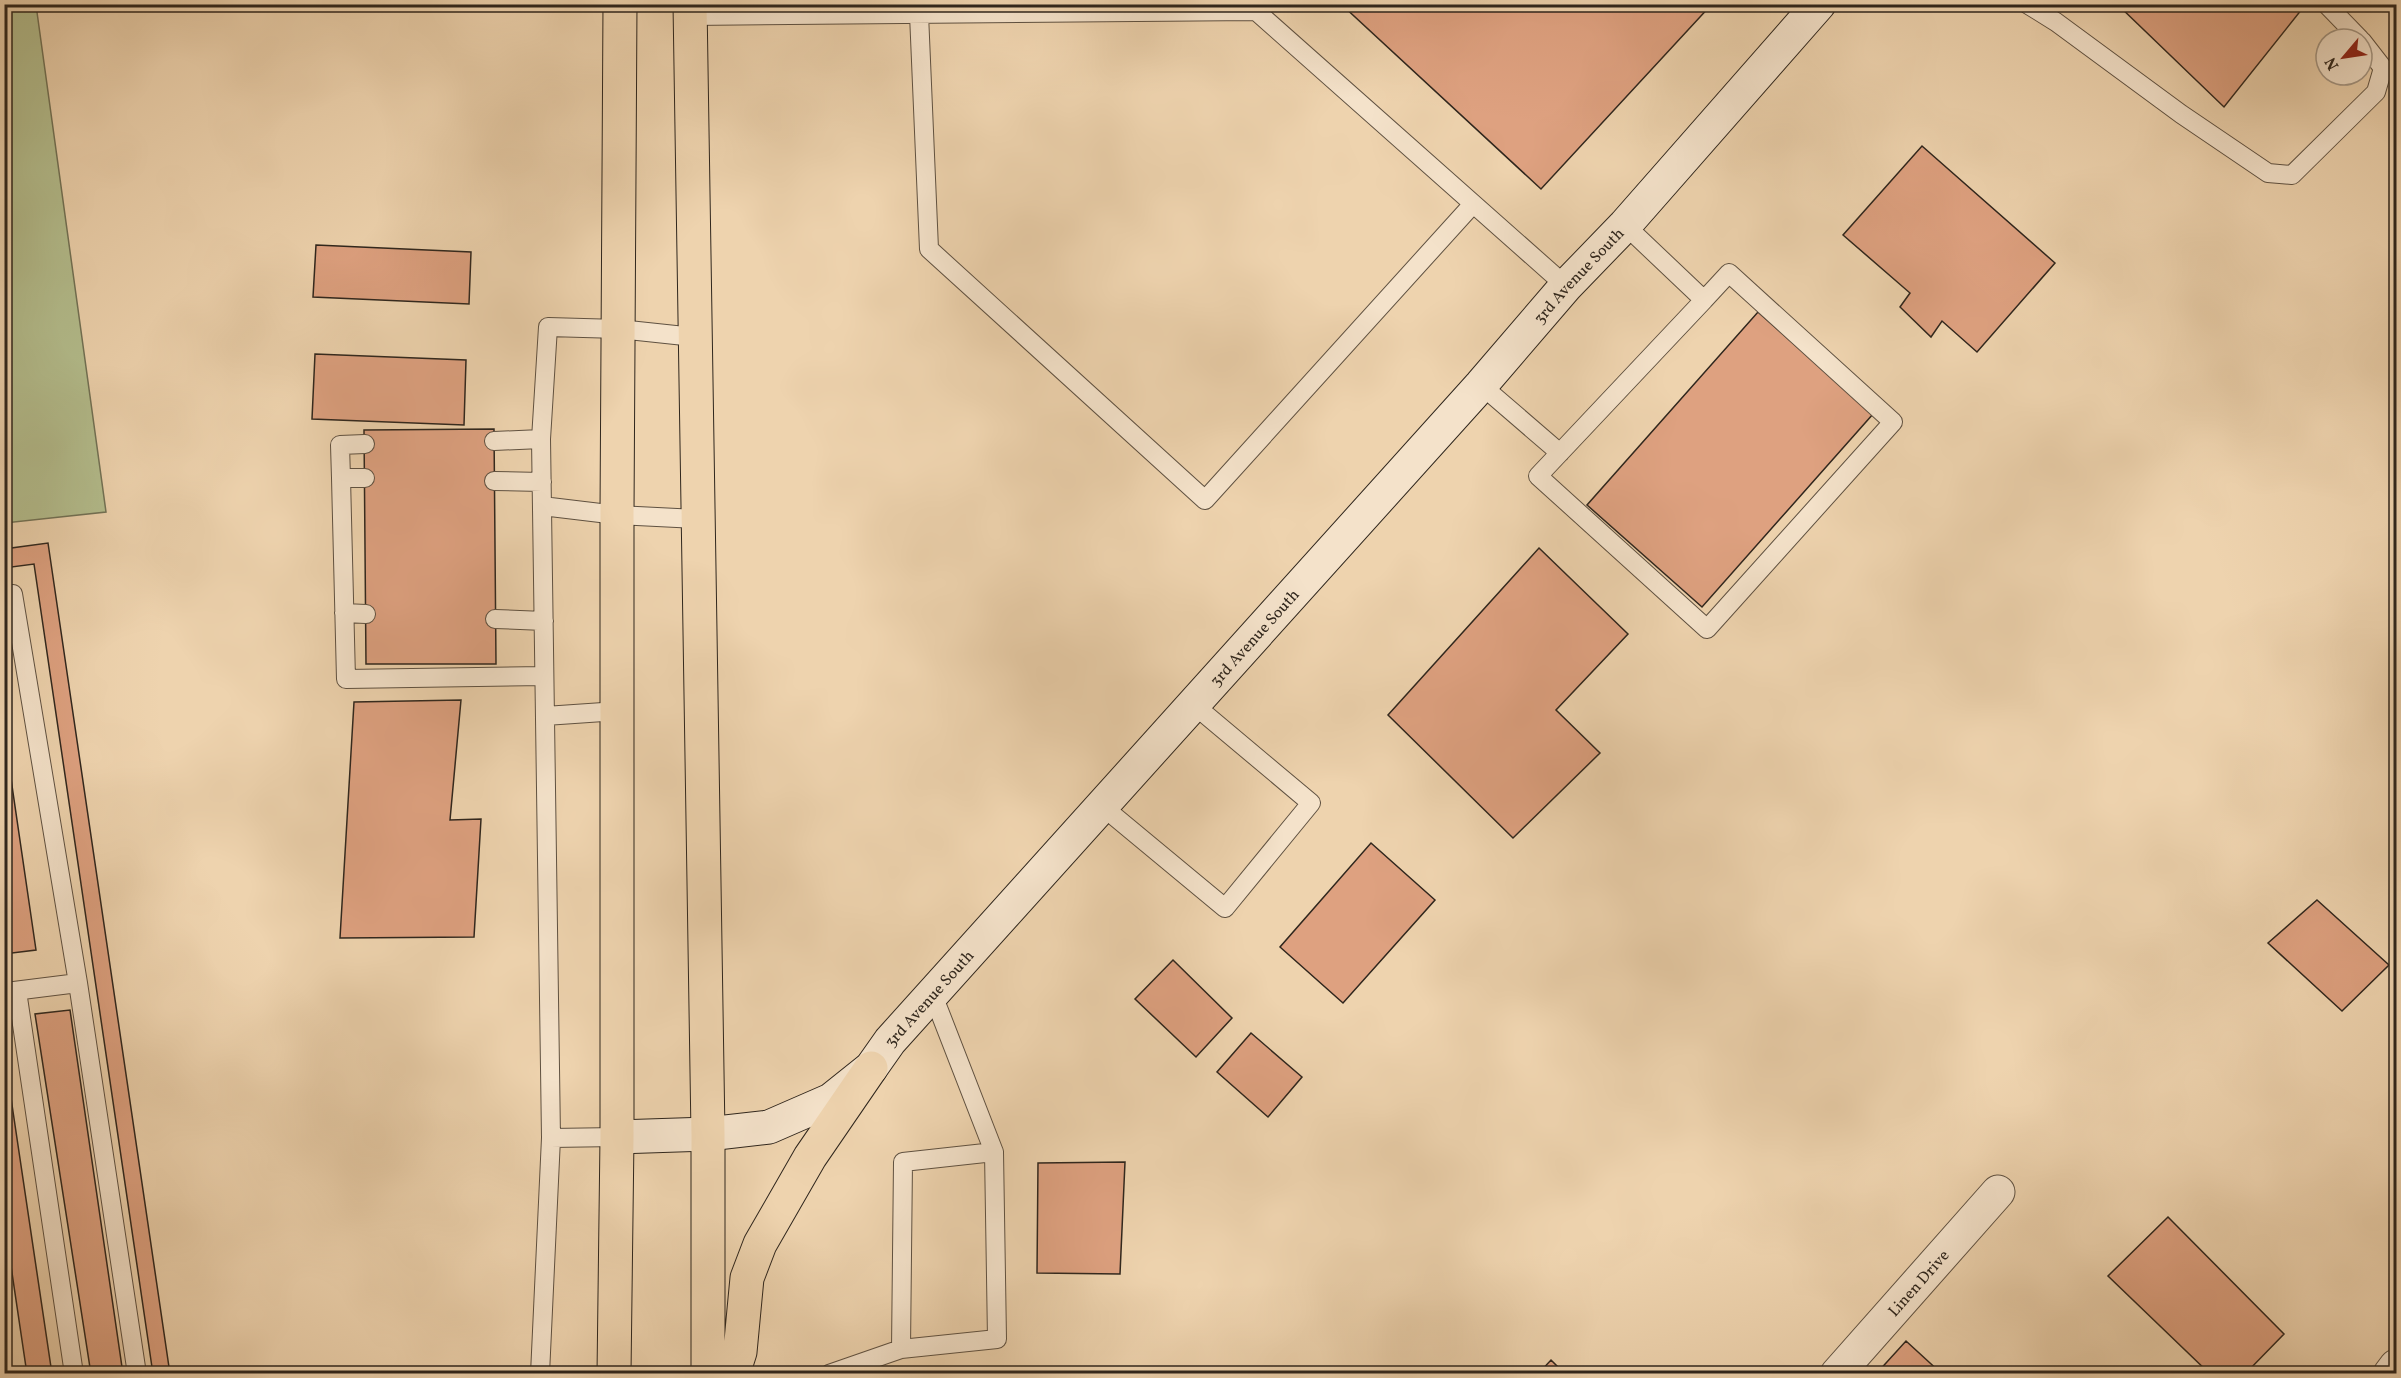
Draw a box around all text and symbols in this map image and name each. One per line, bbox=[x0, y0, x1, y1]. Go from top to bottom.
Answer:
north arrow bbox=[2314, 27, 2374, 87]
text: N bbox=[2320, 53, 2345, 74]
street label: 3rd Avenue South bbox=[1529, 223, 1630, 329]
street label: 3rd Avenue South bbox=[1206, 585, 1305, 692]
street label: 3rd Avenue South bbox=[880, 946, 980, 1052]
street label: Linen Drive bbox=[1884, 1246, 1955, 1322]

